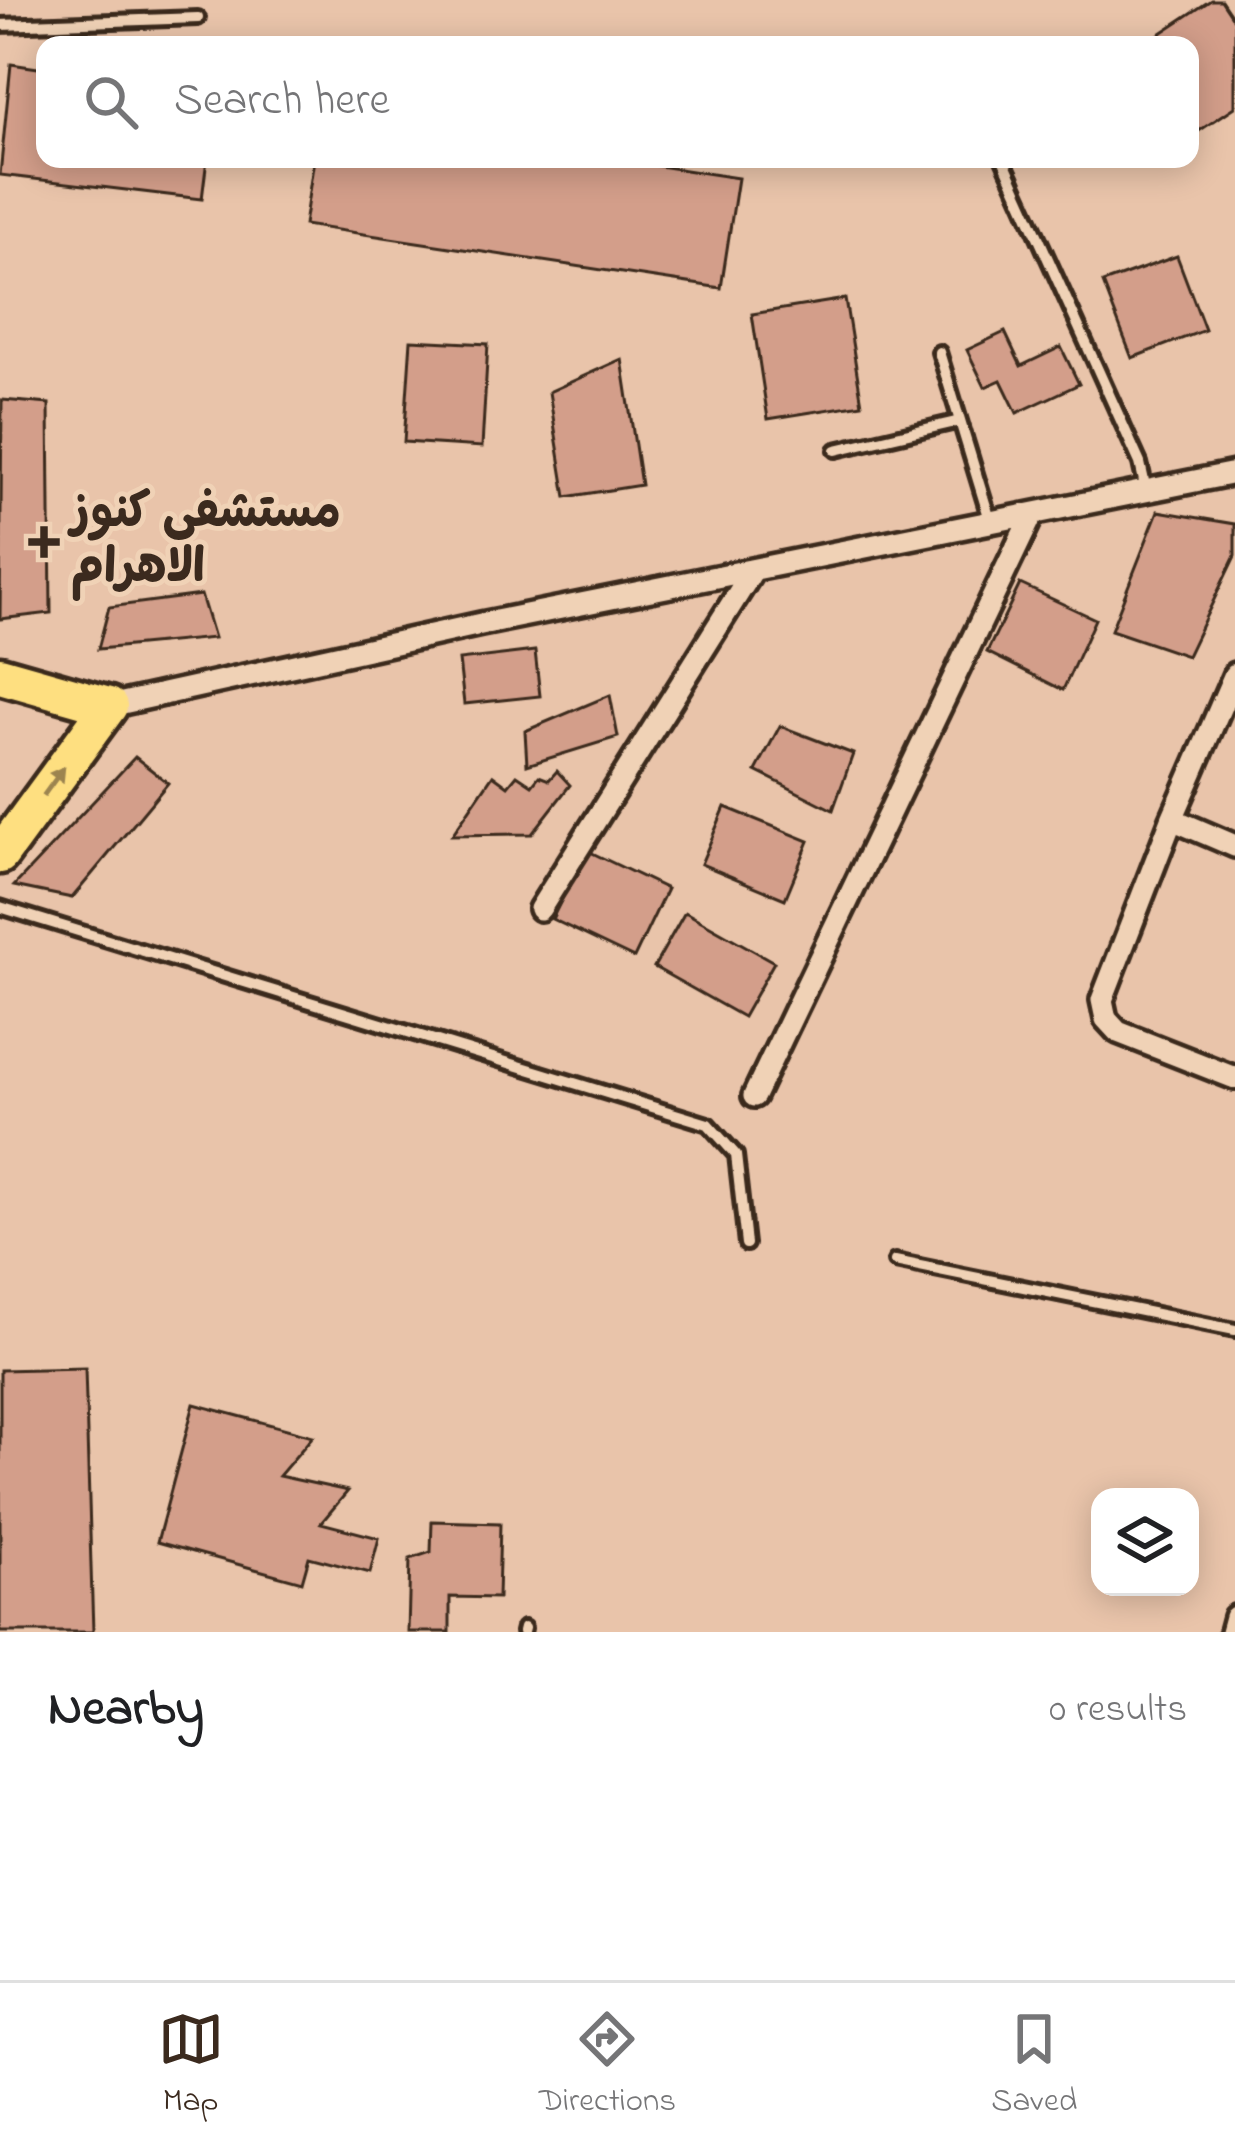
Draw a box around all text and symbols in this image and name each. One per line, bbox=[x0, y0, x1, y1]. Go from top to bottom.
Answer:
search box bbox=[36, 36, 1199, 168]
icon: search bbox=[78, 69, 144, 135]
text: Search here bbox=[174, 69, 390, 135]
place label: مستشفى كنوز الاهرام bbox=[67, 479, 341, 604]
marker: مستشفى كنوز الاهرام bbox=[28, 526, 60, 558]
one-way arrow bbox=[42, 765, 66, 797]
map controls bbox=[1091, 1488, 1199, 1596]
button: layers bbox=[1091, 1488, 1199, 1596]
text: Nearby bbox=[48, 1673, 204, 1748]
text: 0 results bbox=[1049, 1682, 1187, 1739]
tab: Map bbox=[158, 2006, 224, 2126]
tab: Directions bbox=[539, 2006, 676, 2126]
tab: Saved bbox=[991, 2006, 1077, 2126]

